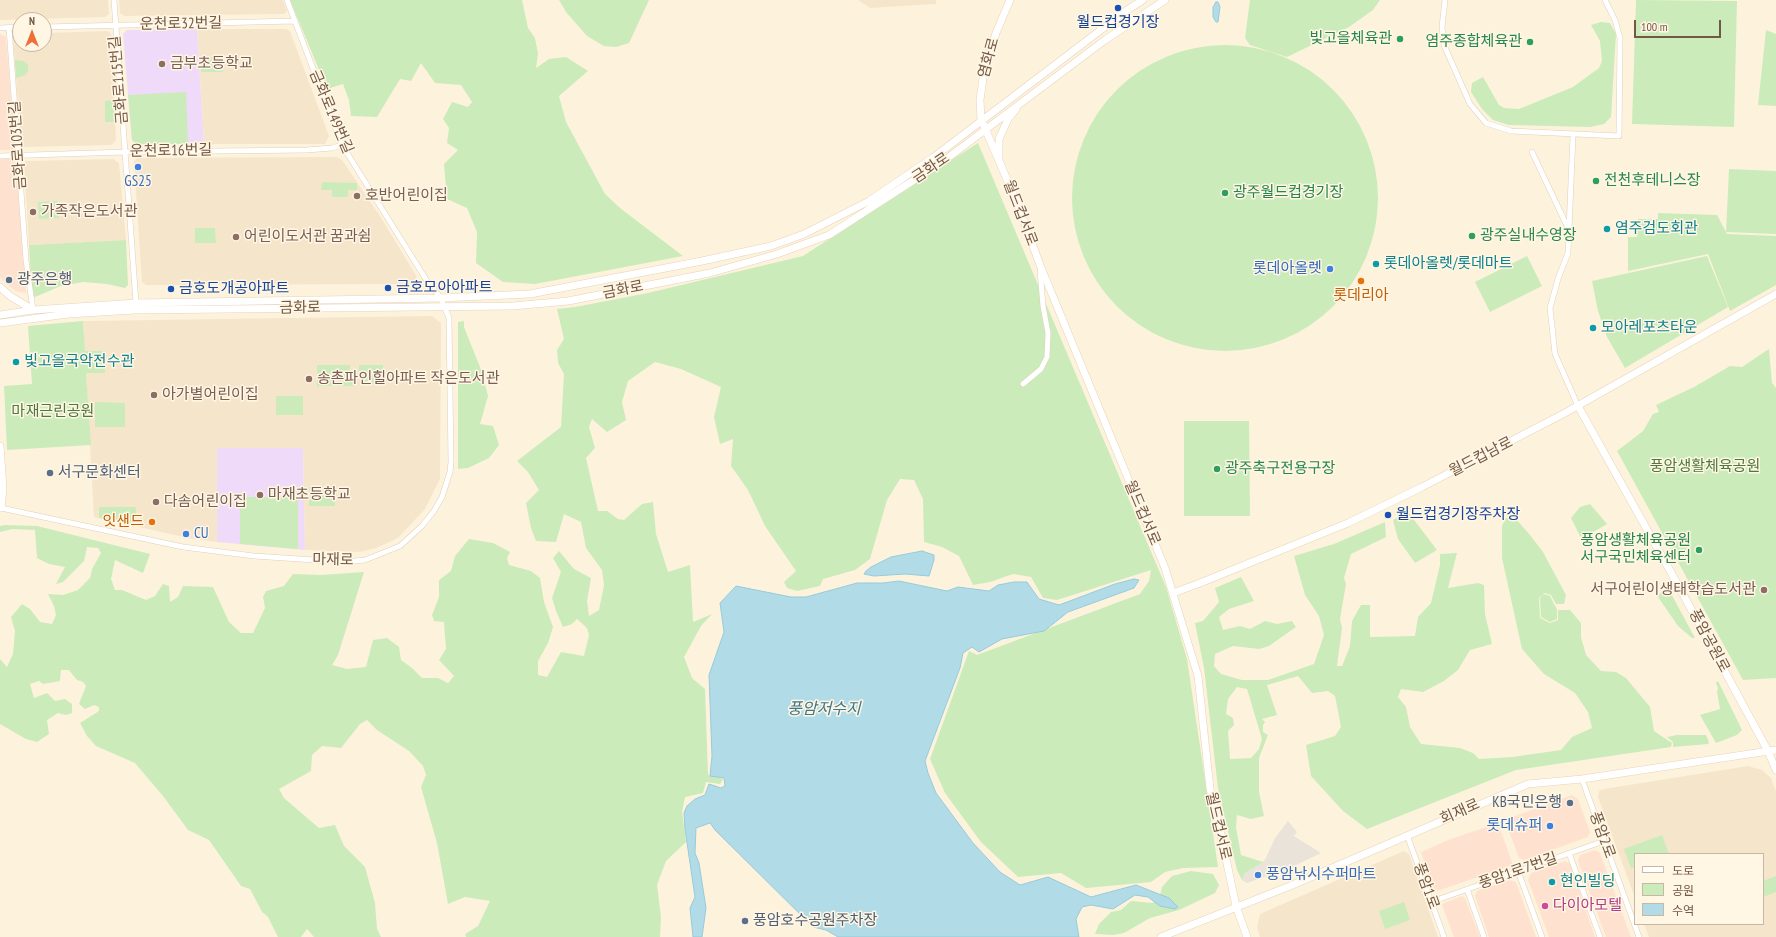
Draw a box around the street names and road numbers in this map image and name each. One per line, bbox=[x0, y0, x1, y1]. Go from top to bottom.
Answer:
street label: 운천로32번길 bbox=[140, 14, 222, 34]
street label: 금화로115번길 bbox=[106, 35, 132, 125]
street label: 염화로 bbox=[975, 36, 1003, 80]
street label: 금화로149번길 bbox=[305, 67, 357, 157]
street label: 금화로103번길 bbox=[6, 100, 30, 190]
street label: 운천로16번길 bbox=[130, 141, 212, 161]
street label: 금화로 bbox=[909, 149, 953, 187]
street label: 월드컵서로 bbox=[999, 178, 1041, 248]
street label: 금화로 bbox=[601, 277, 645, 303]
street label: 금화로 bbox=[279, 299, 321, 317]
street label: 월드컵남로 bbox=[1446, 433, 1516, 481]
street label: 월드컵서로 bbox=[1120, 478, 1164, 548]
street label: 마재로 bbox=[312, 551, 354, 569]
street label: 풍암공원로 bbox=[1685, 606, 1733, 676]
street label: 월드컵서로 bbox=[1201, 790, 1235, 862]
street label: 회재로 bbox=[1437, 795, 1483, 829]
street label: 풍암2로 bbox=[1585, 809, 1619, 861]
street label: 풍암1로7번길 bbox=[1476, 849, 1560, 893]
street label: 풍암1로 bbox=[1409, 860, 1443, 912]

